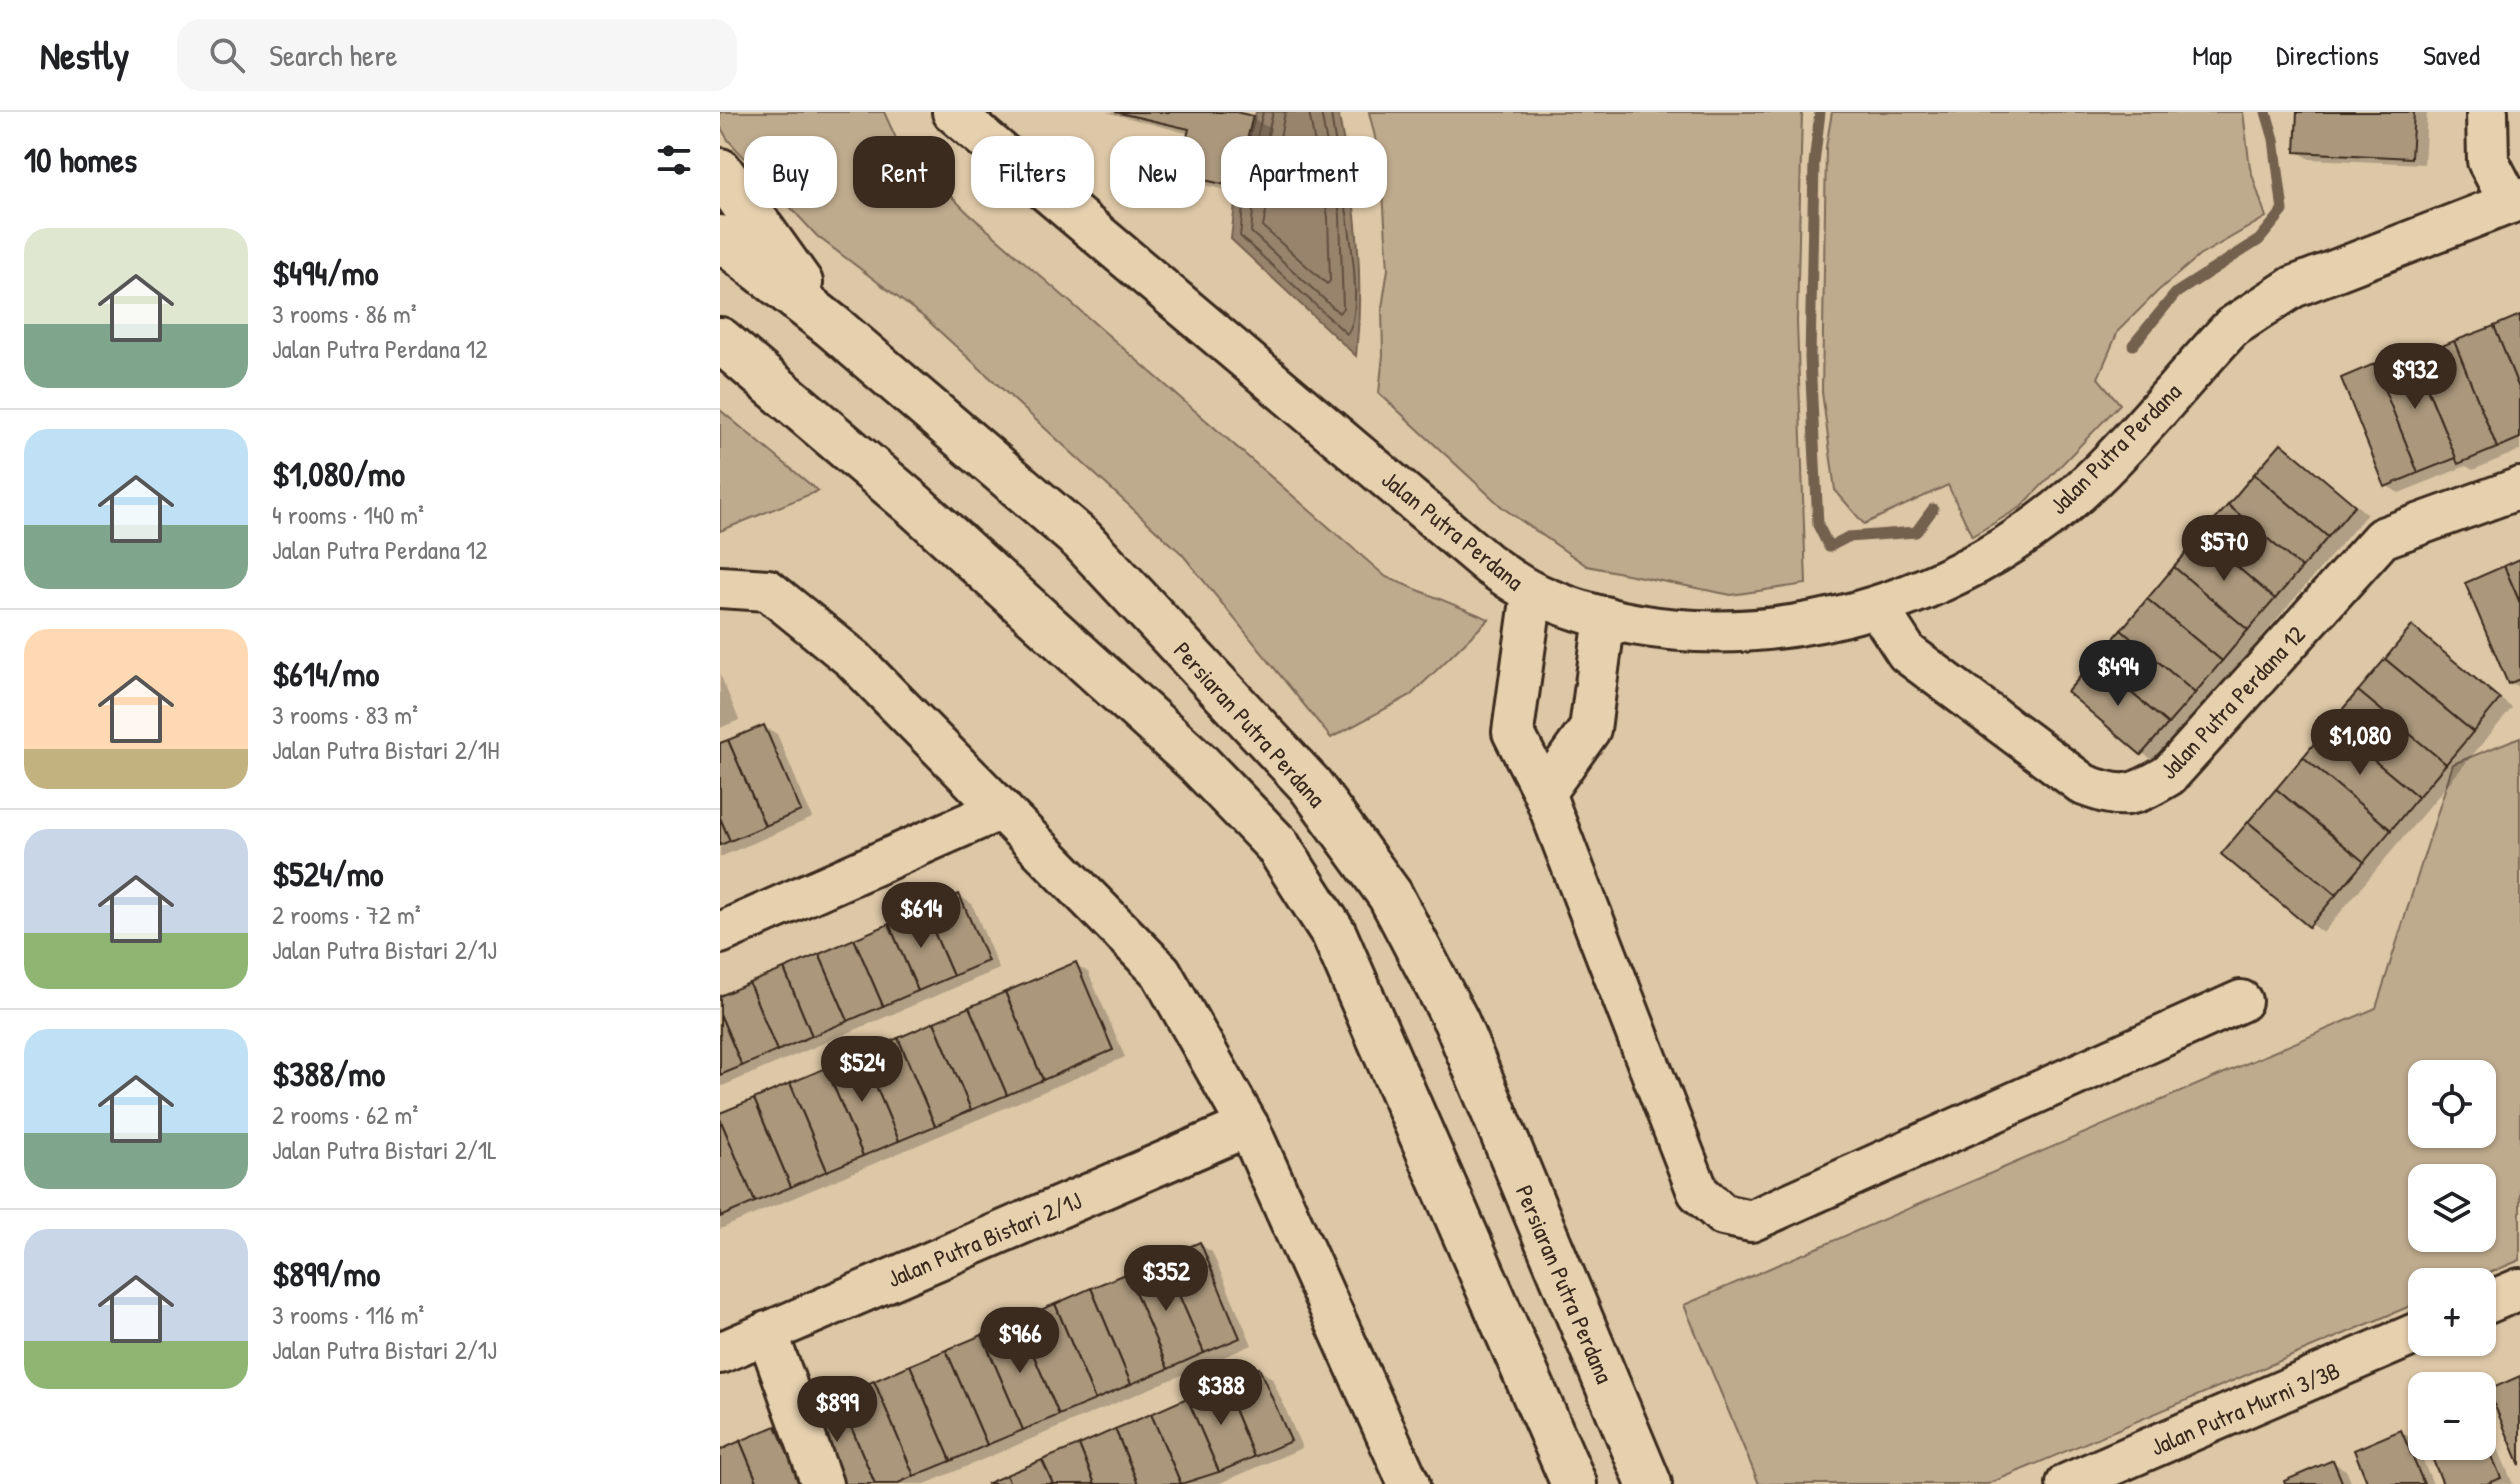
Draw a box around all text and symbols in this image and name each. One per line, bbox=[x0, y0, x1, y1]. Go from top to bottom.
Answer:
search box bbox=[177, 19, 737, 91]
text: Nestly bbox=[40, 29, 129, 81]
icon: search bbox=[205, 33, 249, 77]
text: Search here bbox=[269, 35, 397, 75]
text: Map bbox=[2192, 36, 2232, 74]
text: Directions bbox=[2276, 36, 2379, 74]
text: Saved bbox=[2423, 36, 2480, 74]
chip: Buy bbox=[744, 136, 837, 208]
chip: Rent bbox=[853, 136, 955, 208]
chip: Filters bbox=[971, 136, 1094, 208]
chip: New bbox=[1110, 136, 1205, 208]
chip: Apartment bbox=[1221, 136, 1387, 208]
text: 10 homes bbox=[24, 137, 137, 183]
icon: filters bbox=[652, 138, 696, 182]
text: $494/mo bbox=[272, 250, 378, 296]
icon: home bbox=[88, 260, 184, 356]
text: 3 rooms · 86 m² bbox=[272, 296, 417, 331]
text: Jalan Putra Perdana 12 bbox=[272, 331, 487, 366]
pin: $932 bbox=[2368, 343, 2462, 411]
text: $932 bbox=[2392, 351, 2438, 386]
street label: Jalan Putra Perdana bbox=[2042, 375, 2188, 521]
text: $1,080/mo bbox=[272, 451, 405, 497]
icon: home bbox=[88, 461, 184, 557]
street label: Jalan Putra Perdana bbox=[1376, 463, 1530, 597]
text: 4 rooms · 140 m² bbox=[272, 497, 424, 532]
pin: $570 bbox=[2177, 515, 2271, 583]
text: $570 bbox=[2200, 523, 2248, 558]
text: Jalan Putra Perdana 12 bbox=[272, 532, 487, 567]
street label: Jalan Putra Perdana 12 bbox=[2152, 618, 2312, 786]
street label: Persiaran Putra Perdana bbox=[1167, 634, 1333, 814]
pin: $494 bbox=[2071, 640, 2165, 708]
text: $494 bbox=[2097, 648, 2139, 683]
text: $614/mo bbox=[272, 651, 379, 697]
icon: home bbox=[88, 661, 184, 757]
text: 3 rooms · 83 m² bbox=[272, 697, 418, 732]
pin: $1,080 bbox=[2295, 709, 2425, 777]
text: $1,080 bbox=[2329, 717, 2391, 752]
text: Jalan Putra Bistari 2/1H bbox=[272, 732, 499, 767]
text: $524/mo bbox=[272, 851, 384, 897]
icon: home bbox=[88, 861, 184, 957]
pin: $614 bbox=[874, 882, 968, 950]
text: $614 bbox=[900, 890, 942, 925]
text: 2 rooms · 72 m² bbox=[272, 897, 421, 932]
text: Jalan Putra Bistari 2/1J bbox=[272, 932, 497, 967]
pin: $524 bbox=[815, 1036, 909, 1104]
text: $524 bbox=[839, 1044, 885, 1079]
text: $388/mo bbox=[272, 1051, 385, 1097]
map controls bbox=[2408, 1060, 2496, 1460]
button: locate bbox=[2408, 1060, 2496, 1148]
icon: home bbox=[88, 1061, 184, 1157]
text: 2 rooms · 62 m² bbox=[272, 1097, 418, 1132]
text: Jalan Putra Bistari 2/1L bbox=[272, 1132, 497, 1167]
button: layers bbox=[2408, 1164, 2496, 1252]
street label: Persiaran Putra Perdana bbox=[1509, 1180, 1621, 1388]
street label: Jalan Putra Bistari 2/1J bbox=[882, 1184, 1086, 1294]
pin: $352 bbox=[1119, 1245, 1213, 1313]
text: $899/mo bbox=[272, 1251, 380, 1297]
text: $352 bbox=[1142, 1253, 1190, 1288]
icon: home bbox=[88, 1261, 184, 1357]
button: + bbox=[2408, 1268, 2496, 1356]
text: 3 rooms · 116 m² bbox=[272, 1297, 424, 1332]
pin: $966 bbox=[973, 1307, 1067, 1375]
text: $966 bbox=[998, 1315, 1042, 1350]
text: Jalan Putra Bistari 2/1J bbox=[272, 1332, 497, 1367]
street label: Jalan Putra Murni 3/3B bbox=[2145, 1354, 2345, 1462]
pin: $388 bbox=[1174, 1359, 1268, 1427]
text: $388 bbox=[1197, 1367, 1245, 1402]
button: − bbox=[2408, 1372, 2496, 1460]
pin: $899 bbox=[790, 1376, 884, 1444]
text: $899 bbox=[815, 1384, 859, 1419]

